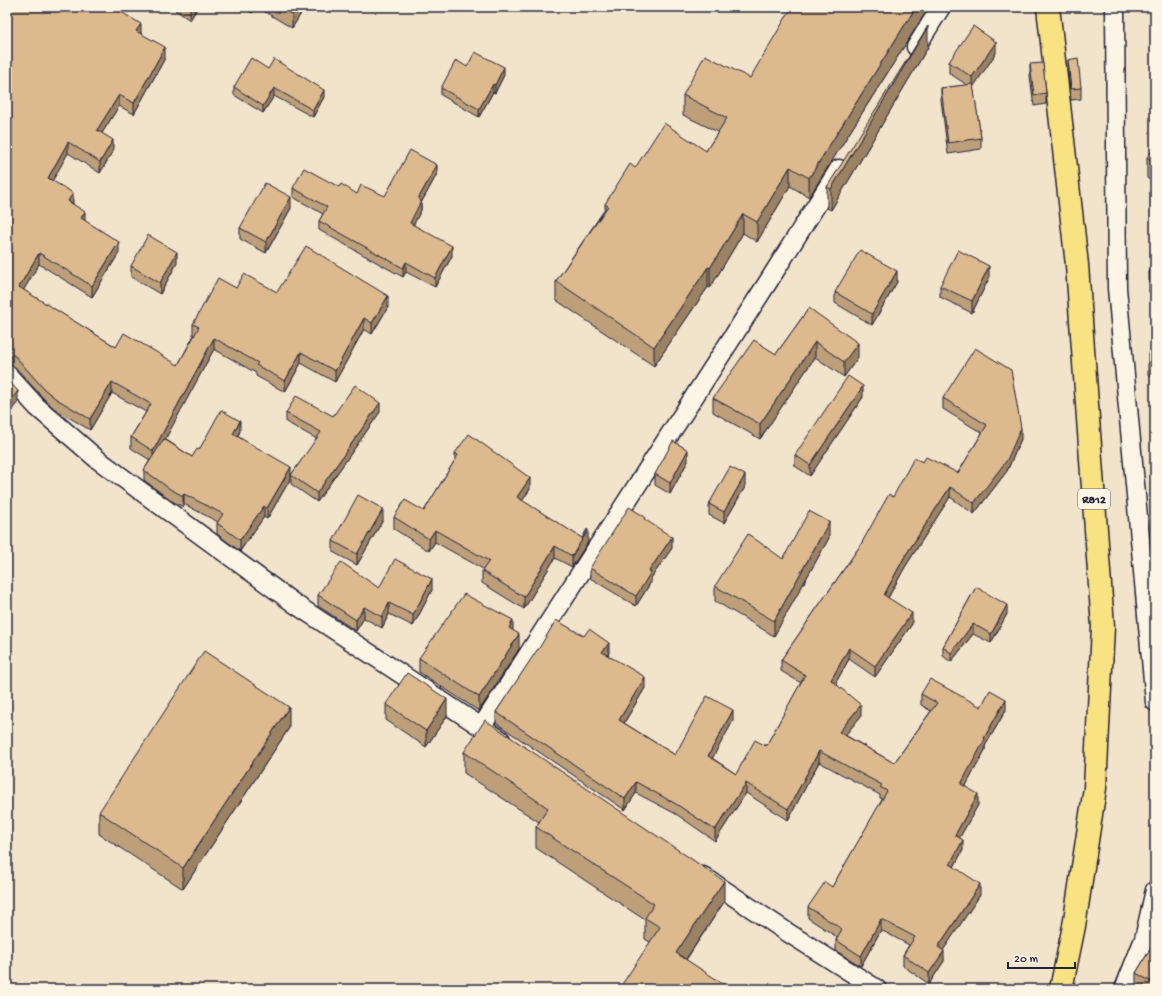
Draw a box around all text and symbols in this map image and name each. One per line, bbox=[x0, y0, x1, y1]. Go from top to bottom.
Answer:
road number: R812 bbox=[1078, 489, 1110, 509]
scale bar bbox=[1008, 944, 1075, 970]
text: 20 m bbox=[1014, 953, 1039, 967]

